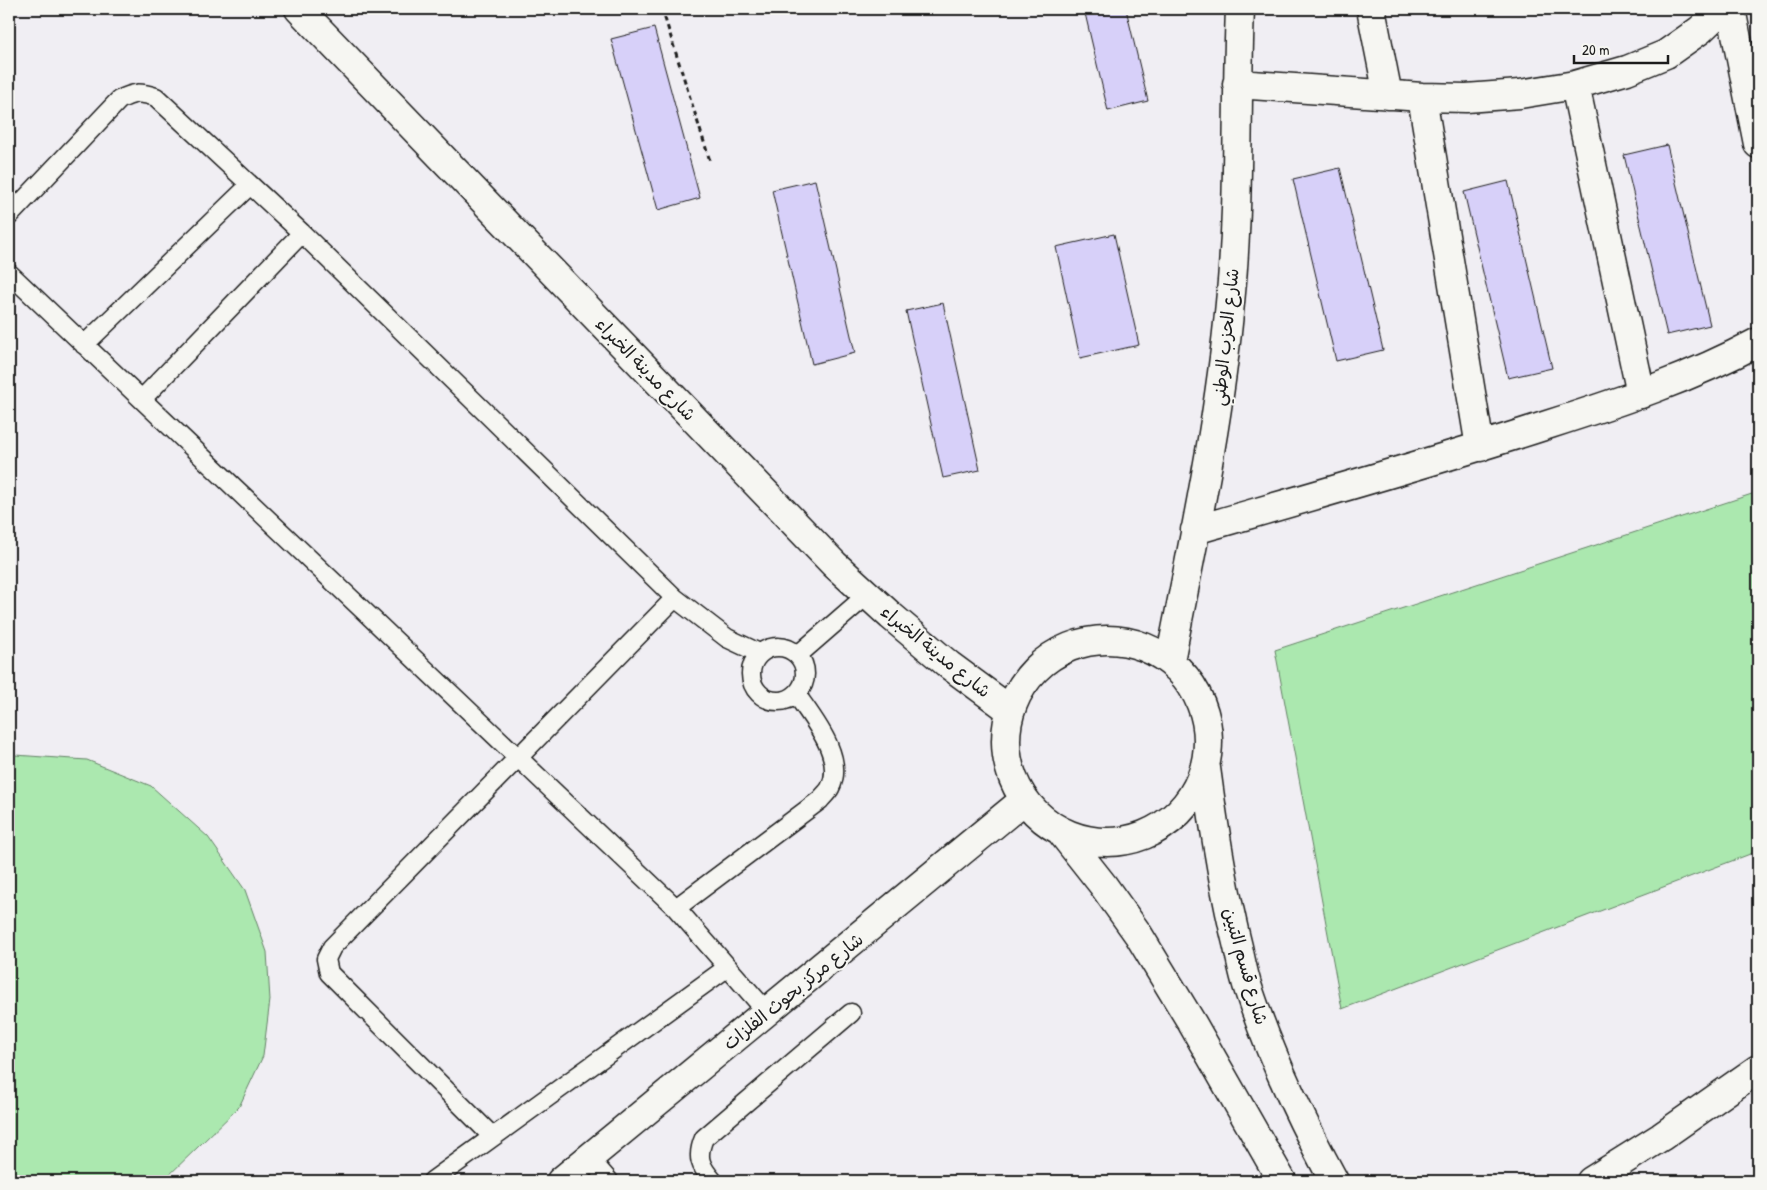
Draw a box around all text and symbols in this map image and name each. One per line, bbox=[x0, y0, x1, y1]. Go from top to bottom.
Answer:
scale bar bbox=[1574, 32, 1668, 64]
text: 20 m bbox=[1582, 39, 1609, 60]
street label: شارع الحزب الوطني bbox=[1205, 267, 1249, 408]
street label: شارع مدينة الخبراء bbox=[590, 312, 702, 426]
street label: شارع مدينة الخبراء bbox=[876, 599, 996, 703]
street label: شارع قسم التبين bbox=[1215, 904, 1275, 1028]
street label: شارع مركز بحوث الفلزات bbox=[718, 927, 868, 1055]

